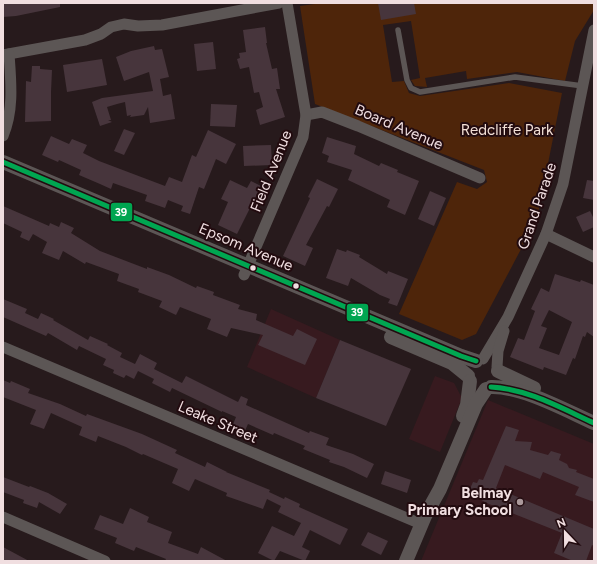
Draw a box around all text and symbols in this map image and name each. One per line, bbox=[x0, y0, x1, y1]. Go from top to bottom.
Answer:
street label: Board Avenue bbox=[352, 100, 446, 154]
park label: Redcliffe Park bbox=[461, 121, 554, 139]
street label: Field Avenue bbox=[246, 128, 296, 214]
street label: Grand Parade bbox=[514, 160, 560, 252]
line badge: 39 bbox=[110, 202, 133, 222]
text: 39 bbox=[115, 206, 127, 219]
street label: Epsom Avenue bbox=[196, 219, 296, 275]
unlabelled marker bbox=[248, 263, 258, 273]
unlabelled marker bbox=[291, 281, 301, 291]
line badge: 39 bbox=[346, 303, 369, 322]
text: 39 bbox=[351, 306, 363, 319]
street label: Leake Street bbox=[176, 397, 261, 447]
place label: Belmay Primary School bbox=[407, 484, 512, 519]
marker: Belmay Primary School bbox=[515, 497, 525, 507]
north arrow bbox=[545, 512, 585, 552]
text: N bbox=[555, 516, 568, 531]

